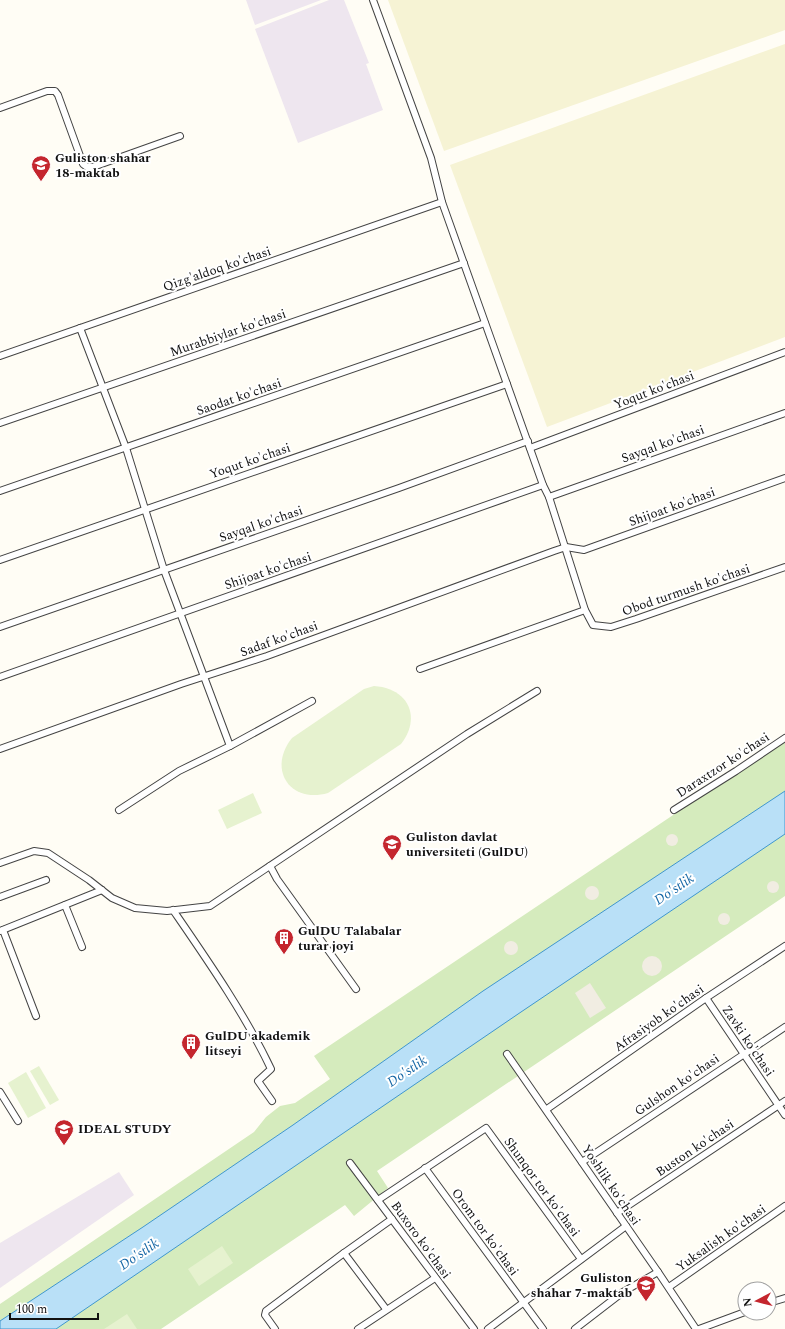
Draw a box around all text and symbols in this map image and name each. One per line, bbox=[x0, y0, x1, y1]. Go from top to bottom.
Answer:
place label: Guliston shahar 18-maktab bbox=[55, 148, 151, 183]
school or university icon: Guliston shahar 18-maktab bbox=[30, 154, 52, 182]
street label: Qizg'aldoq ko'chasi bbox=[160, 241, 274, 297]
street label: Murabbiylar ko'chasi bbox=[167, 304, 289, 362]
street label: Yoqut ko'chasi bbox=[611, 365, 697, 415]
street label: Saodat ko'chasi bbox=[194, 373, 284, 421]
street label: Sayqal ko'chasi bbox=[619, 420, 707, 468]
street label: Yoqut ko'chasi bbox=[207, 438, 293, 484]
street label: Shijoat ko'chasi bbox=[626, 482, 718, 532]
street label: Sayqal ko'chasi bbox=[216, 500, 306, 548]
street label: Shijoat ko'chasi bbox=[222, 547, 314, 595]
street label: Obod turmush ko'chasi bbox=[619, 559, 753, 621]
street label: Sadaf ko'chasi bbox=[237, 616, 321, 662]
street label: Daraxtzor ko'chasi bbox=[672, 727, 774, 803]
place label: Guliston davlat universiteti (GulDU) bbox=[406, 827, 528, 862]
school or university icon: Guliston davlat universiteti (GulDU) bbox=[381, 833, 403, 861]
water label: Do'stlik bbox=[650, 868, 699, 910]
place label: GulDU Talabalar turar joyi bbox=[298, 921, 402, 956]
building icon: GulDU Talabalar turar joyi bbox=[273, 927, 295, 955]
street label: Afrasiyob ko'chasi bbox=[610, 979, 708, 1057]
street label: Zavki ko'chasi bbox=[717, 1001, 779, 1081]
place label: GulDU akademik litseyi bbox=[205, 1026, 310, 1061]
building icon: GulDU akademik litseyi bbox=[180, 1032, 202, 1060]
street label: Gulshon ko'chasi bbox=[630, 1049, 724, 1121]
water label: Do'stlik bbox=[383, 1050, 432, 1092]
street label: Buston ko'chasi bbox=[652, 1114, 738, 1182]
school or university icon: IDEAL STUDY bbox=[53, 1118, 75, 1146]
place label: IDEAL STUDY bbox=[78, 1119, 172, 1139]
street label: Shunqor tor ko'chasi bbox=[499, 1133, 585, 1241]
street label: Yoshlik ko'chasi bbox=[576, 1140, 646, 1230]
street label: Orom tor ko'chasi bbox=[446, 1184, 524, 1280]
street label: Buxoro ko'chasi bbox=[386, 1197, 456, 1283]
street label: Yuksalish ko'chasi bbox=[672, 1199, 770, 1277]
water label: Do'stlik bbox=[115, 1233, 164, 1275]
place label: Guliston shahar 7-maktab bbox=[531, 1268, 632, 1303]
school or university icon: Guliston shahar 7-maktab bbox=[635, 1274, 657, 1302]
north arrow bbox=[737, 1281, 777, 1321]
scale bar bbox=[10, 1295, 98, 1321]
text: N bbox=[739, 1297, 757, 1308]
text: 100 m bbox=[16, 1300, 47, 1319]

